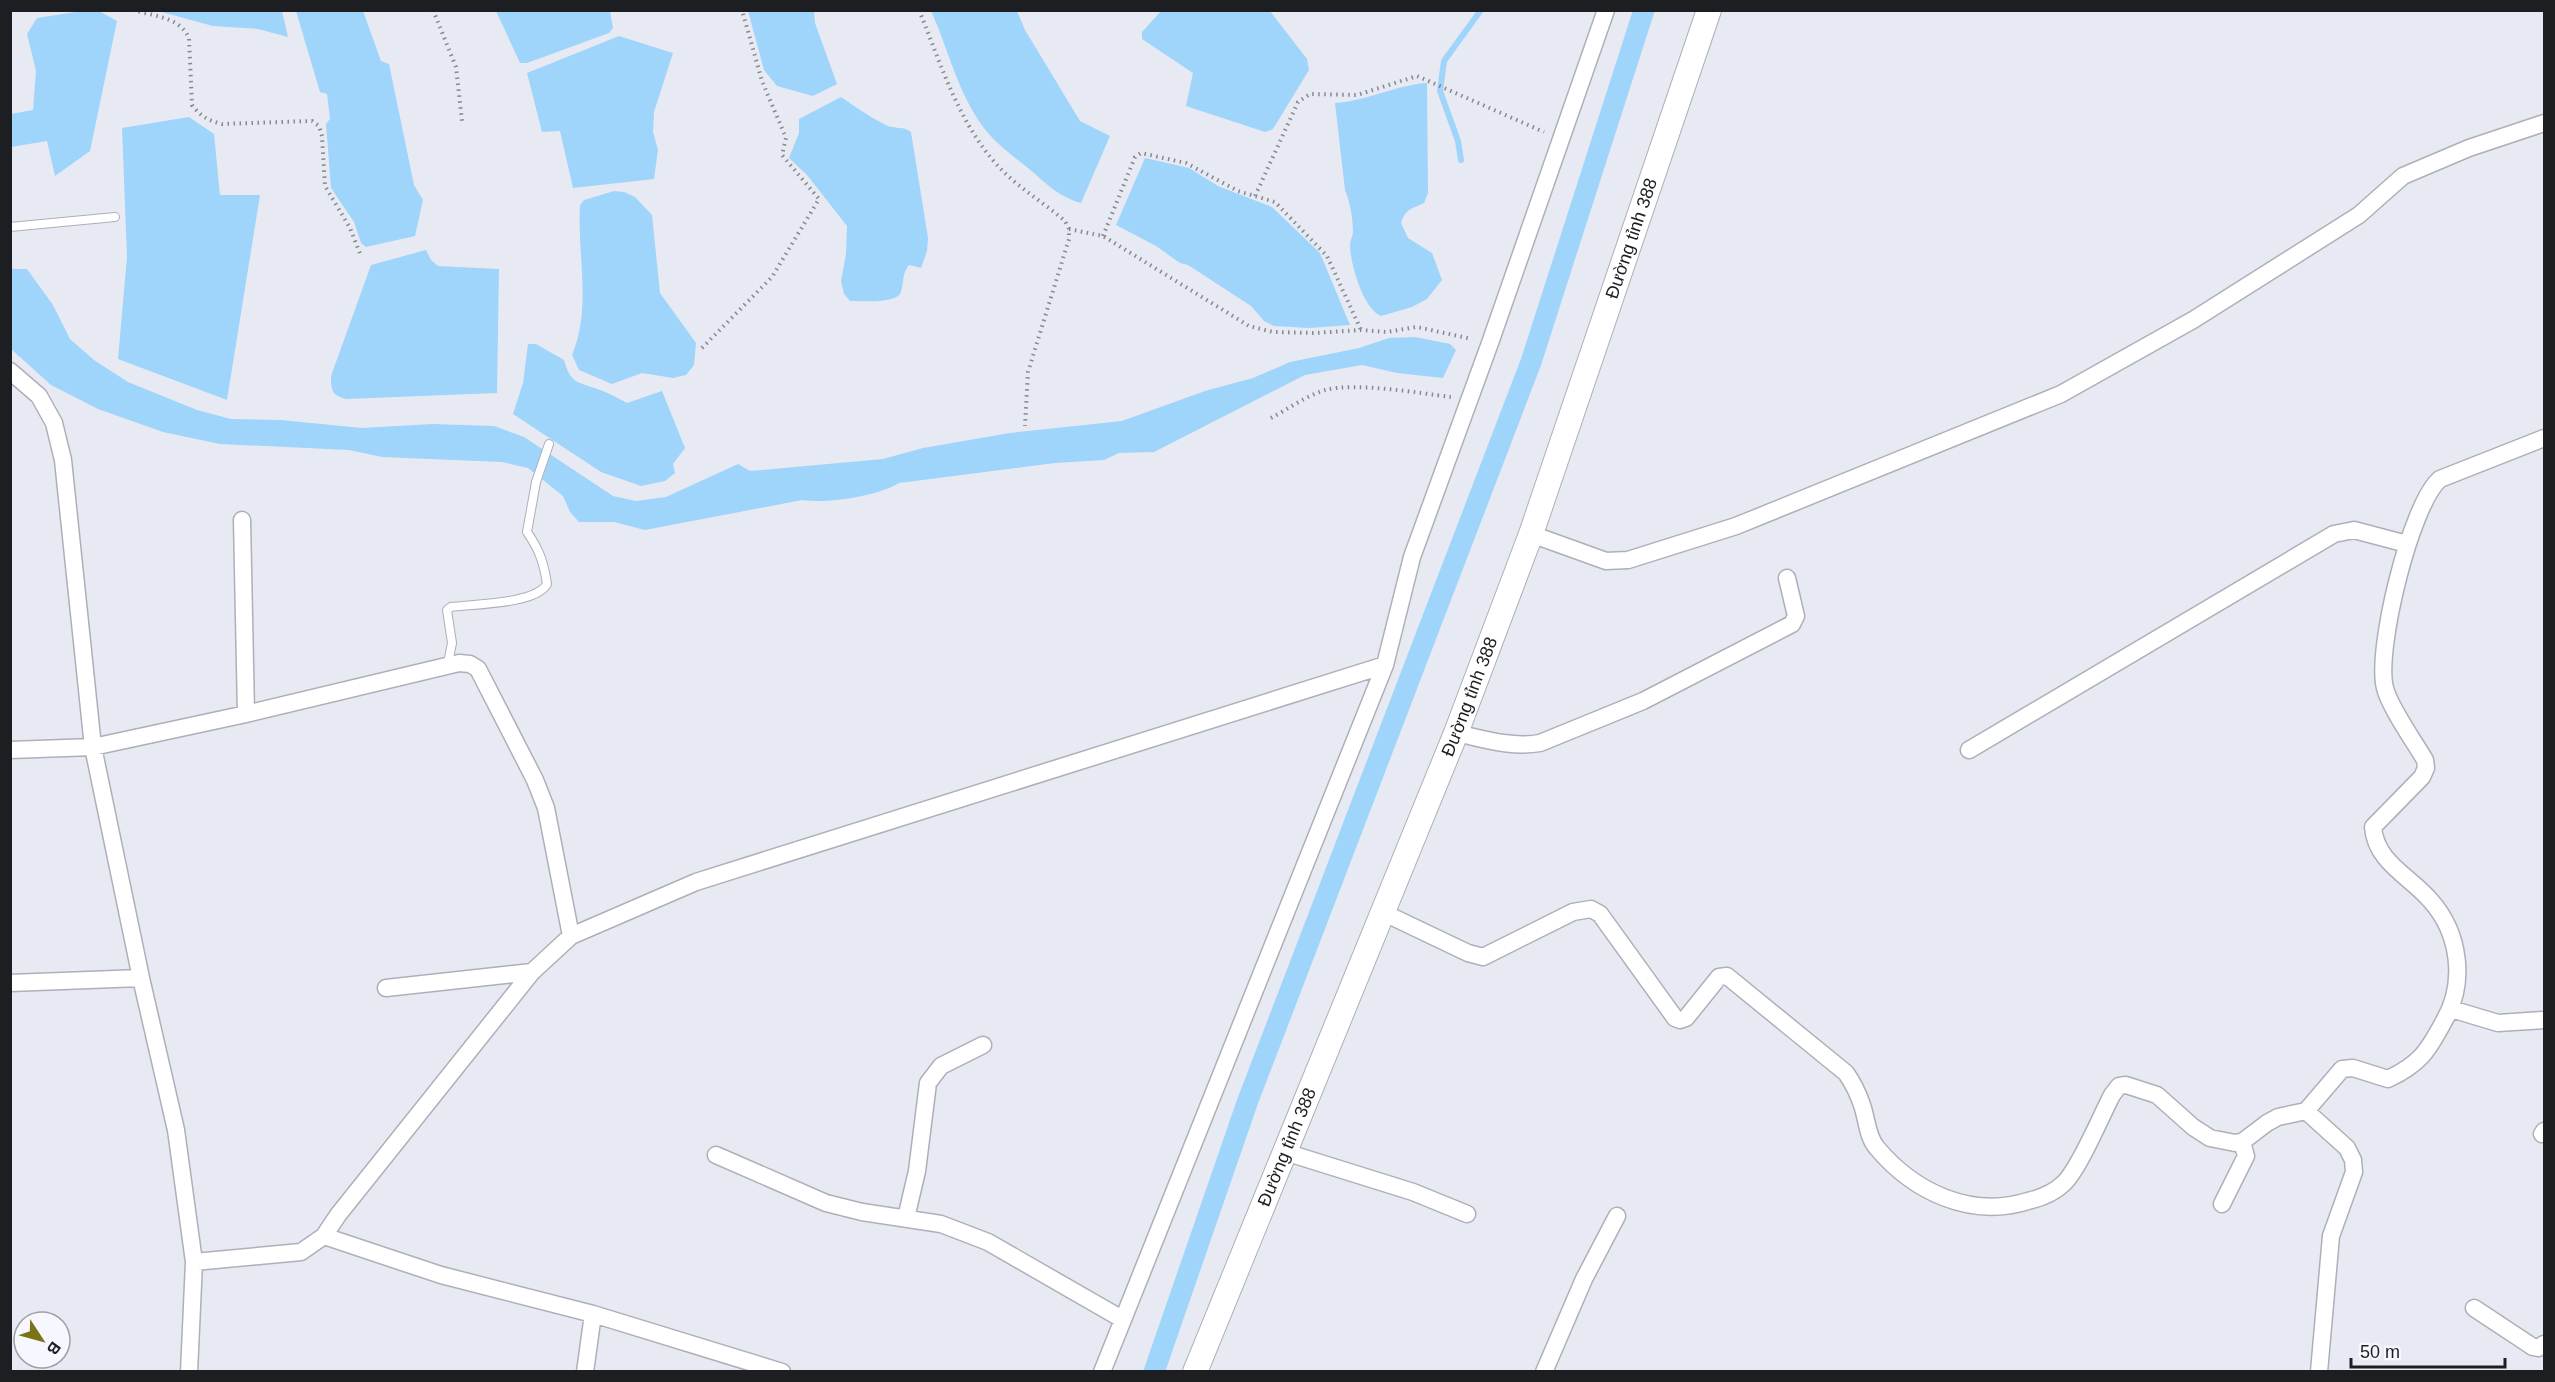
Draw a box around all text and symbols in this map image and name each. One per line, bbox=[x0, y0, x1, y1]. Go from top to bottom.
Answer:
street label: Đường tỉnh 388 bbox=[1602, 176, 1661, 301]
street label: Đường tỉnh 388 bbox=[1438, 634, 1501, 759]
street label: Đường tỉnh 388 bbox=[1254, 1085, 1320, 1209]
north arrow bbox=[12, 1310, 72, 1370]
scale bar bbox=[2351, 1331, 2506, 1369]
text: B bbox=[43, 1339, 64, 1358]
text: 50 m bbox=[2360, 1342, 2400, 1362]

